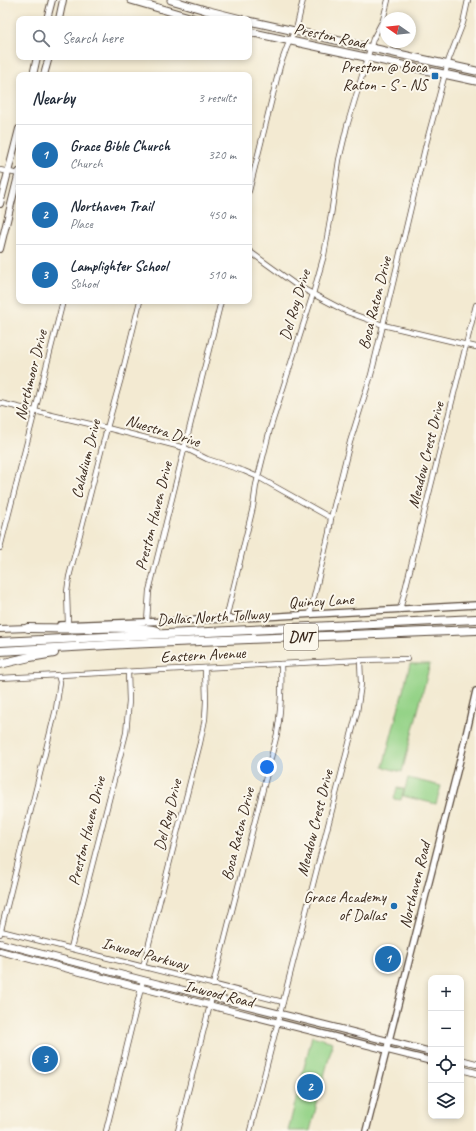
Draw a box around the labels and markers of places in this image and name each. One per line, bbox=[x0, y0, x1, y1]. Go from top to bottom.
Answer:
place label: Preston @ Boca Raton - S - NS bbox=[341, 57, 429, 95]
marker: Preston @ Boca Raton - S - NS bbox=[430, 71, 440, 81]
place label: Grace Academy of Dallas bbox=[304, 887, 388, 925]
marker: Grace Academy of Dallas bbox=[389, 901, 399, 911]
pin: 1 bbox=[375, 944, 401, 974]
pin: 3 bbox=[32, 1044, 58, 1074]
pin: 2 bbox=[297, 1072, 323, 1102]

